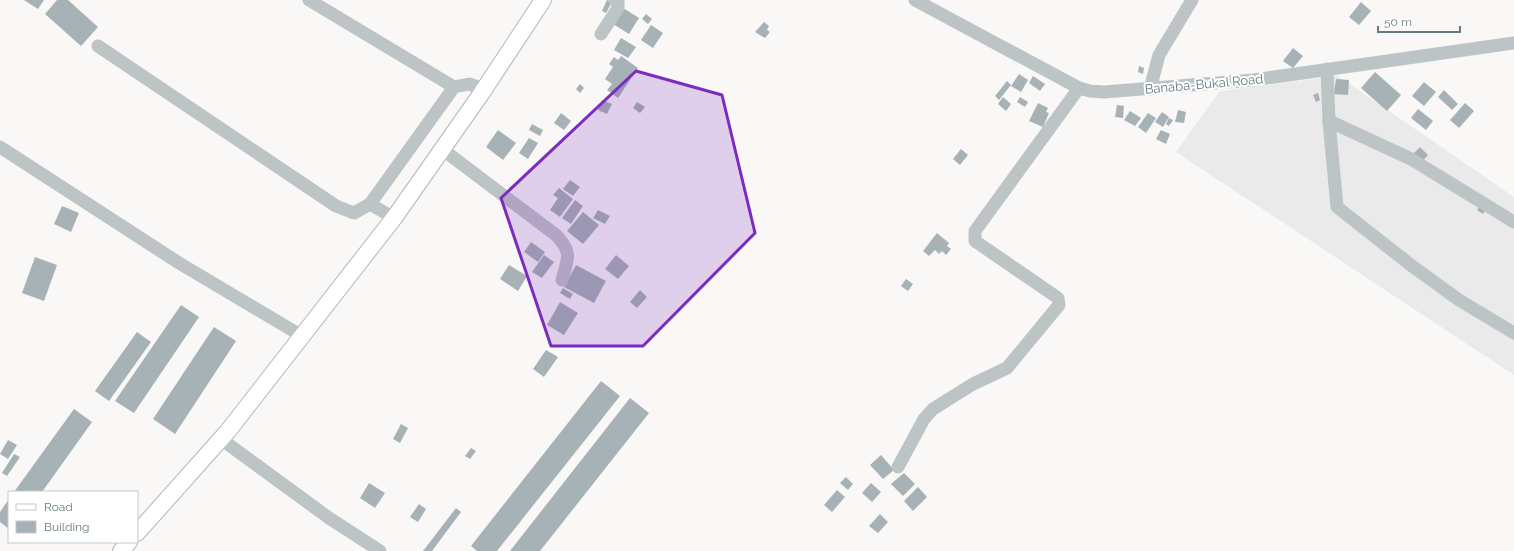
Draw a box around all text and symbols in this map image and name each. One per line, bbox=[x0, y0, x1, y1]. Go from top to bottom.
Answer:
scale bar bbox=[1378, 8, 1460, 34]
text: 50 m bbox=[1384, 15, 1412, 29]
street label: Banaba-Bukal Road bbox=[1144, 71, 1264, 97]
legend bbox=[8, 491, 138, 543]
text: Road bbox=[44, 500, 73, 514]
text: Building bbox=[44, 520, 90, 534]

